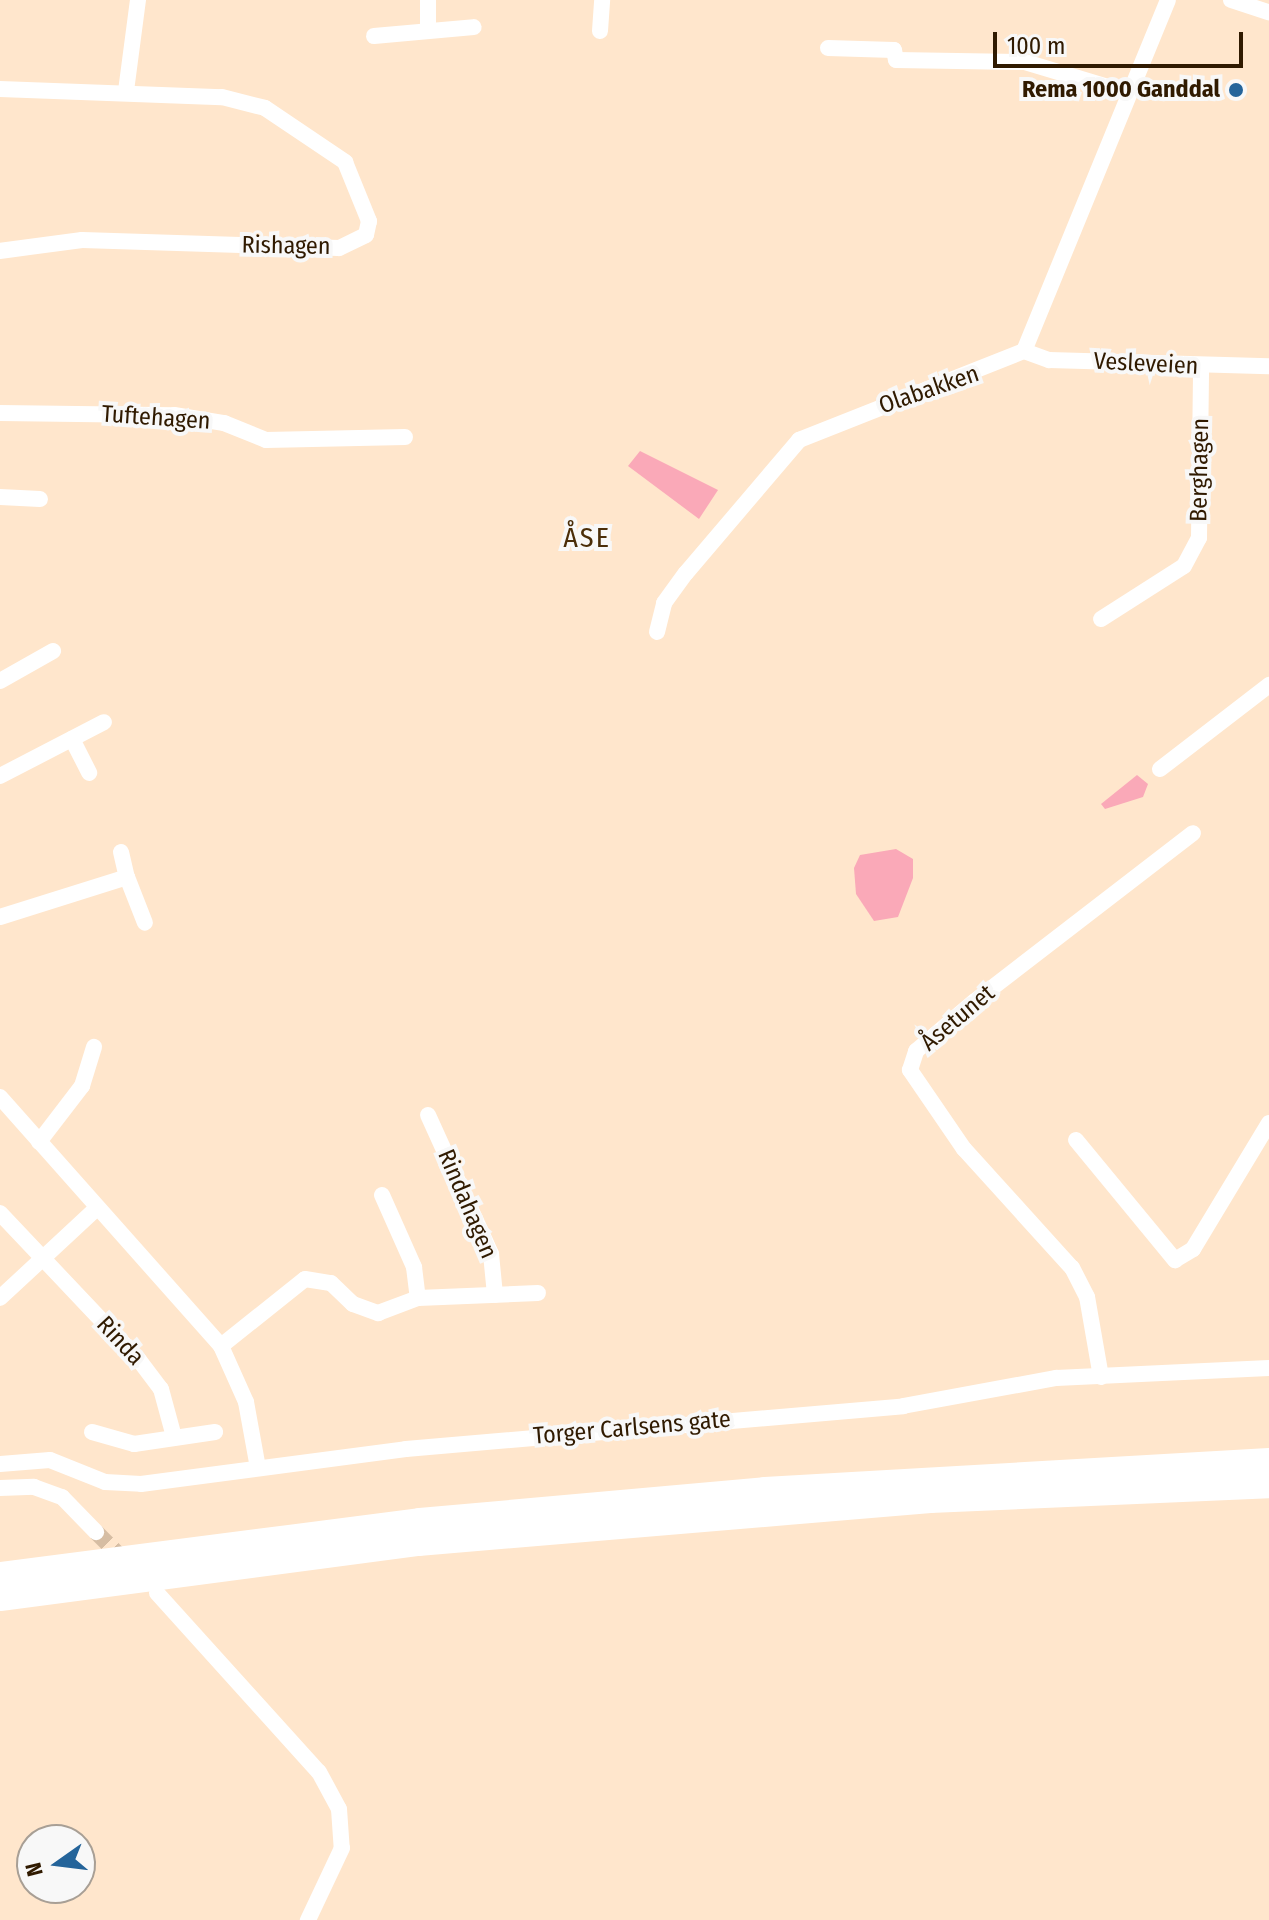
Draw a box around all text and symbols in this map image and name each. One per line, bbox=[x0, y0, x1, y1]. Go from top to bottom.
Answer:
scale bar bbox=[997, 16, 1247, 66]
text: 100 m bbox=[1007, 32, 1065, 60]
place label: Rema 1000 Ganddal bbox=[1022, 76, 1220, 104]
marker: Rema 1000 Ganddal bbox=[1227, 81, 1245, 99]
street label: Rishagen bbox=[241, 231, 331, 261]
street label: Vesleveien bbox=[1093, 347, 1199, 381]
street label: Olabakken bbox=[875, 359, 983, 421]
street label: Tuftehagen bbox=[101, 400, 211, 436]
street label: Berghagen bbox=[1185, 418, 1215, 522]
district label: ÅSE bbox=[563, 521, 611, 555]
street label: Åsetunet bbox=[915, 979, 1001, 1057]
street label: Rindahagen bbox=[431, 1145, 503, 1263]
street label: Rinda bbox=[90, 1311, 150, 1371]
street label: Torger Carlsens gate bbox=[532, 1405, 732, 1451]
north arrow bbox=[16, 1824, 96, 1904]
text: N bbox=[19, 1860, 49, 1879]

